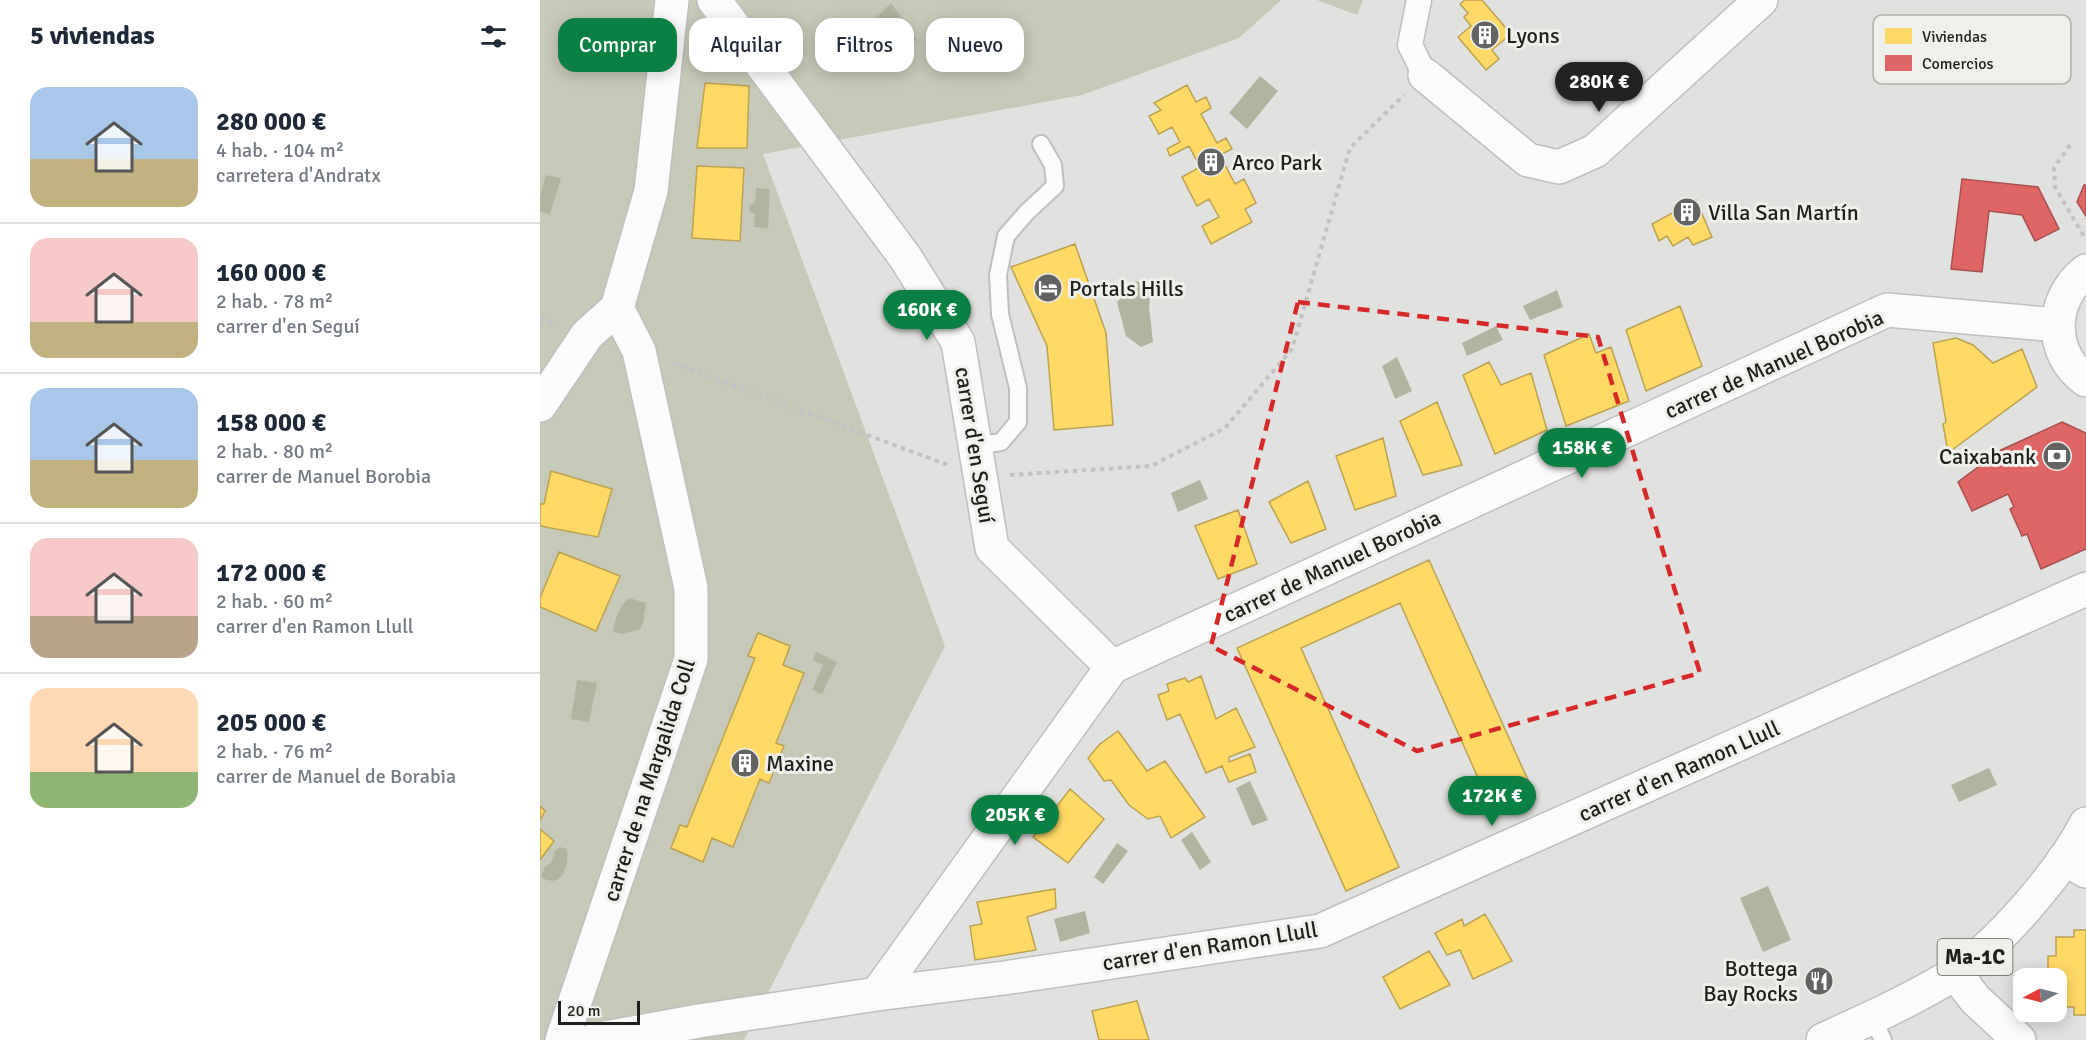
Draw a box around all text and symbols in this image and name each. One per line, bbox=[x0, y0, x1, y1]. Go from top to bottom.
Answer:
legend bbox=[1873, 15, 2071, 84]
chip: Comprar bbox=[558, 18, 677, 72]
chip: Alquilar bbox=[689, 18, 803, 72]
chip: Filtros bbox=[815, 18, 914, 72]
chip: Nuevo bbox=[926, 18, 1024, 72]
building icon: Lyons bbox=[1469, 19, 1501, 51]
text: 5 viviendas bbox=[30, 20, 155, 52]
icon: filters bbox=[477, 20, 510, 53]
place label: Lyons bbox=[1506, 22, 1560, 49]
text: Viviendas bbox=[1922, 27, 1987, 47]
text: Comercios bbox=[1922, 54, 1994, 74]
pin: 280K € bbox=[1550, 62, 1648, 113]
text: 280K € bbox=[1569, 69, 1629, 94]
text: 280 000 € bbox=[216, 106, 326, 138]
icon: home bbox=[78, 111, 150, 183]
text: 4 hab. · 104 m² bbox=[216, 138, 344, 163]
building icon: Arco Park bbox=[1195, 146, 1227, 178]
place label: Arco Park bbox=[1232, 149, 1322, 176]
text: carretera d'Andratx bbox=[216, 163, 381, 188]
building icon: Villa San Martín bbox=[1671, 196, 1703, 228]
place label: Villa San Martín bbox=[1708, 199, 1859, 226]
text: 160 000 € bbox=[216, 257, 326, 289]
icon: home bbox=[78, 262, 150, 334]
hotel icon: Portals Hills bbox=[1032, 272, 1064, 304]
place label: Portals Hills bbox=[1069, 275, 1184, 302]
text: 2 hab. · 78 m² bbox=[216, 289, 333, 314]
pin: 160K € bbox=[878, 290, 976, 341]
text: 160K € bbox=[897, 297, 957, 322]
street label: carrer de Manuel Borobia bbox=[1660, 304, 1888, 424]
text: carrer d'en Seguí bbox=[216, 314, 360, 339]
street label: carrer d'en Seguí bbox=[949, 365, 1001, 525]
text: 158 000 € bbox=[216, 407, 326, 439]
icon: home bbox=[78, 412, 150, 484]
pin: 158K € bbox=[1533, 428, 1631, 479]
text: 158K € bbox=[1552, 435, 1612, 460]
text: 2 hab. · 80 m² bbox=[216, 439, 333, 464]
bank icon: Caixabank bbox=[2041, 440, 2073, 472]
place label: Caixabank bbox=[1939, 443, 2036, 470]
text: carrer de Manuel Borobia bbox=[216, 464, 431, 489]
street label: carrer de Manuel Borobia bbox=[1219, 504, 1445, 628]
text: 172 000 € bbox=[216, 557, 326, 589]
icon: home bbox=[78, 562, 150, 634]
text: 2 hab. · 60 m² bbox=[216, 589, 333, 614]
text: carrer d'en Ramon Llull bbox=[216, 614, 414, 639]
street label: carrer de na Margalida Coll bbox=[597, 655, 701, 905]
text: 205 000 € bbox=[216, 707, 326, 739]
icon: home bbox=[78, 712, 150, 784]
street label: carrer d'en Ramon Llull bbox=[1574, 714, 1784, 828]
text: 2 hab. · 76 m² bbox=[216, 739, 333, 764]
building icon: Maxine bbox=[729, 747, 761, 779]
place label: Maxine bbox=[766, 750, 834, 777]
text: carrer de Manuel de Borabia bbox=[216, 764, 456, 789]
pin: 172K € bbox=[1443, 776, 1541, 827]
text: 172K € bbox=[1462, 783, 1522, 808]
pin: 205K € bbox=[966, 795, 1064, 846]
text: 205K € bbox=[985, 802, 1045, 827]
street label: carrer d'en Ramon Llull bbox=[1100, 916, 1320, 976]
road number: Ma-1C bbox=[1938, 939, 2012, 975]
place label: Bottega Bay Rocks bbox=[1703, 955, 1798, 1007]
restaurant icon: Bottega Bay Rocks bbox=[1803, 965, 1835, 997]
north arrow bbox=[2013, 968, 2067, 1022]
map controls bbox=[2013, 968, 2067, 1022]
scale bar bbox=[558, 998, 640, 1026]
text: 20 m bbox=[567, 1001, 601, 1021]

